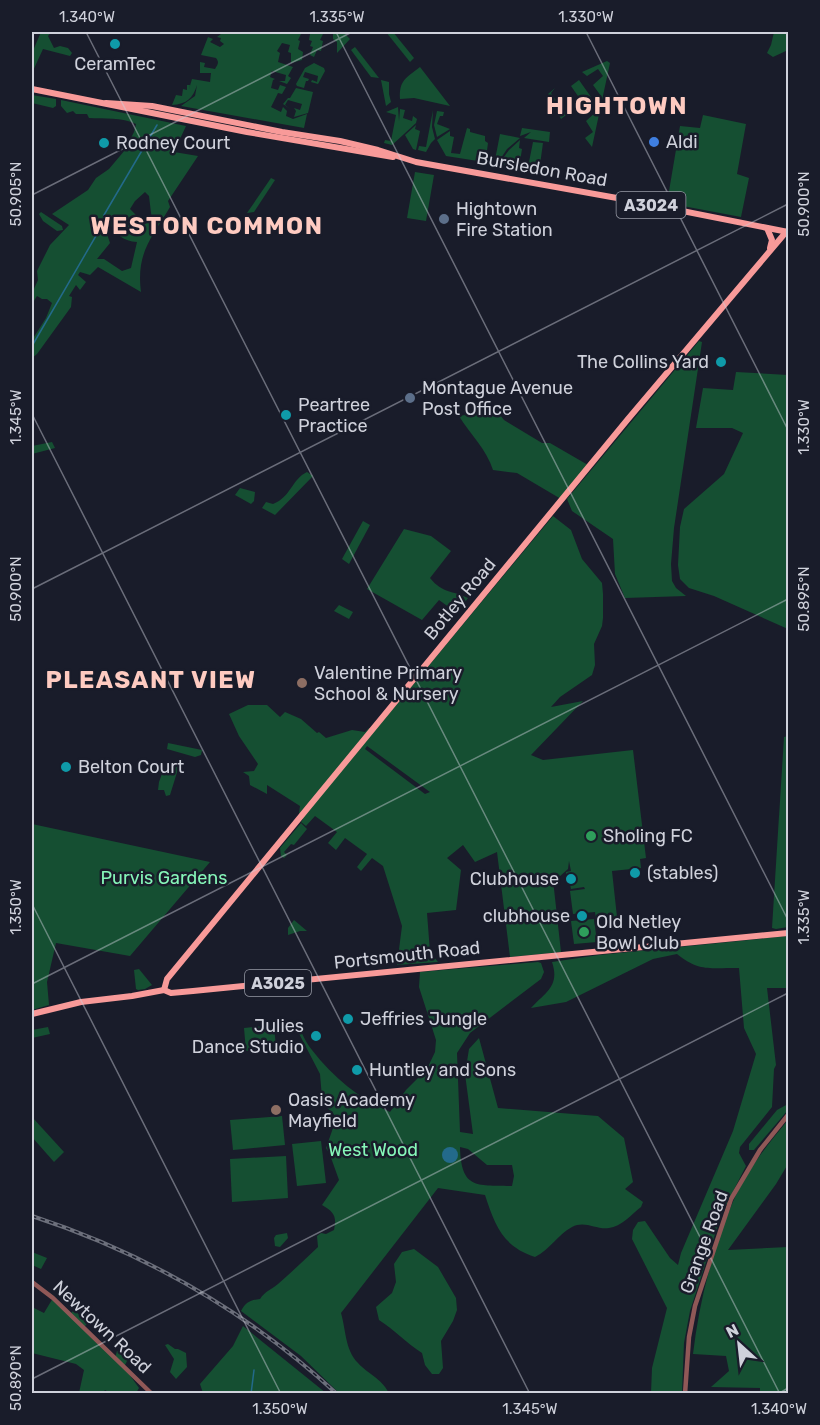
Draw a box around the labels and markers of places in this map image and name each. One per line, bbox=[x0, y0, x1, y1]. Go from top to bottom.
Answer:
marker: CeramTec bbox=[108, 37, 122, 51]
place label: CeramTec bbox=[74, 53, 156, 75]
place label: Aldi bbox=[666, 131, 698, 153]
place label: Rodney Court bbox=[116, 132, 230, 154]
marker: Aldi bbox=[647, 135, 661, 149]
marker: Rodney Court bbox=[97, 136, 111, 150]
place label: Hightown Fire Station bbox=[456, 198, 553, 241]
marker: Hightown Fire Station bbox=[437, 212, 451, 226]
place label: The Collins Yard bbox=[577, 351, 709, 373]
marker: The Collins Yard bbox=[714, 355, 728, 369]
place label: Montague Avenue Post Office bbox=[422, 377, 573, 420]
marker: Montague Avenue Post Office bbox=[403, 391, 417, 405]
place label: Peartree Practice bbox=[298, 394, 370, 437]
marker: Peartree Practice bbox=[279, 408, 293, 422]
place label: Valentine Primary School & Nursery bbox=[314, 662, 462, 705]
marker: Valentine Primary School & Nursery bbox=[295, 676, 309, 690]
place label: Belton Court bbox=[78, 756, 184, 778]
marker: Belton Court bbox=[59, 760, 73, 774]
place label: Sholing FC bbox=[603, 825, 693, 847]
marker: Sholing FC bbox=[584, 829, 598, 843]
place label: (stables) bbox=[647, 862, 718, 884]
marker: (stables) bbox=[628, 866, 642, 880]
place label: Clubhouse bbox=[470, 868, 559, 890]
marker: Clubhouse bbox=[564, 872, 578, 886]
place label: clubhouse bbox=[483, 905, 570, 927]
marker: clubhouse bbox=[575, 909, 589, 923]
place label: Old Netley Bowl Club bbox=[596, 911, 681, 954]
marker: Old Netley Bowl Club bbox=[577, 925, 591, 939]
place label: Jeffries Jungle bbox=[360, 1008, 487, 1030]
marker: Jeffries Jungle bbox=[341, 1012, 355, 1026]
place label: Julies Dance Studio bbox=[192, 1015, 304, 1058]
marker: Julies Dance Studio bbox=[309, 1029, 323, 1043]
place label: Huntley and Sons bbox=[369, 1059, 516, 1081]
marker: Huntley and Sons bbox=[350, 1063, 364, 1077]
place label: Oasis Academy Mayfield bbox=[288, 1089, 415, 1132]
marker: Oasis Academy Mayfield bbox=[269, 1103, 283, 1117]

